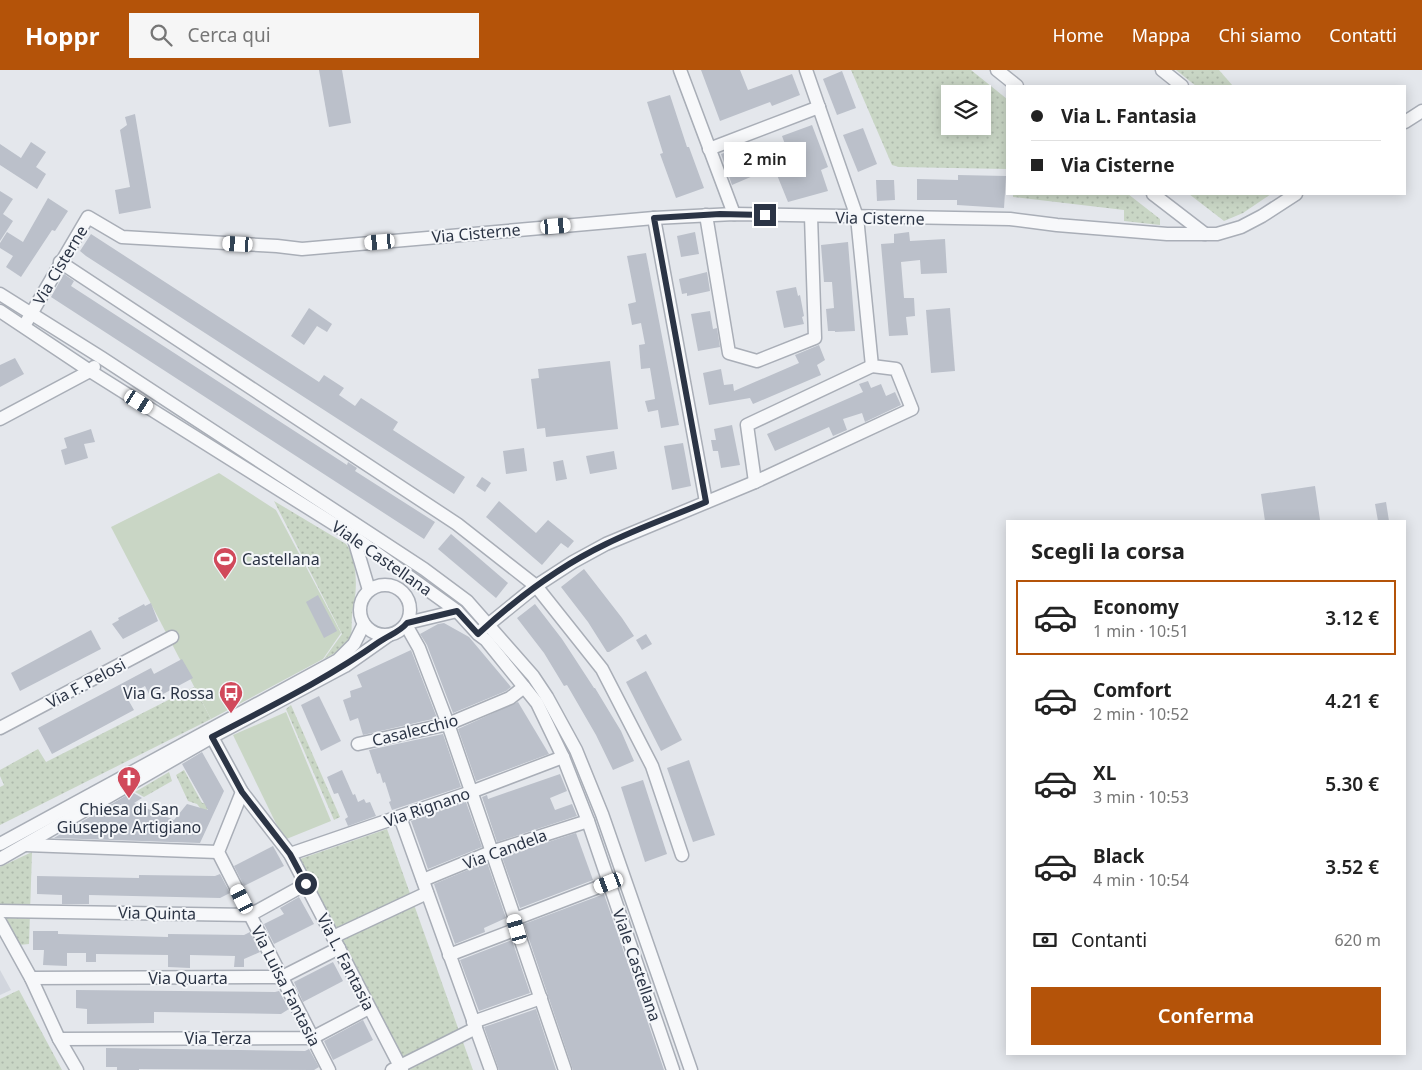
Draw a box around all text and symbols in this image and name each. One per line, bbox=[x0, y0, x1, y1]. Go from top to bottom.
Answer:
search box bbox=[129, 13, 479, 58]
text: Hoppr bbox=[25, 19, 99, 52]
icon: search bbox=[147, 21, 175, 49]
text: Cerca qui bbox=[187, 22, 271, 48]
text: Home bbox=[1053, 23, 1104, 47]
text: Mappa bbox=[1132, 23, 1190, 47]
text: Chi siamo bbox=[1218, 23, 1301, 47]
text: Contatti bbox=[1329, 23, 1397, 47]
map controls bbox=[941, 85, 991, 135]
button: layers bbox=[941, 85, 991, 135]
text: Via L. Fantasia bbox=[1061, 103, 1197, 129]
callout: 2 min bbox=[724, 142, 806, 178]
text: 2 min bbox=[743, 148, 787, 170]
text: Via Cisterne bbox=[1061, 152, 1175, 178]
route end bbox=[754, 204, 776, 226]
street label: Via Cisterne bbox=[835, 206, 925, 230]
car bbox=[540, 217, 571, 235]
street label: Via Cisterne bbox=[431, 218, 521, 248]
street label: Via Cisterne bbox=[28, 221, 92, 309]
car bbox=[364, 233, 395, 251]
car bbox=[222, 236, 253, 252]
car bbox=[122, 388, 155, 416]
street label: Viale Castellana bbox=[327, 515, 437, 601]
text: Scegli la corsa bbox=[1031, 535, 1185, 565]
sports icon: Castellana bbox=[212, 546, 238, 580]
place label: Castellana bbox=[242, 548, 320, 570]
text: Economy bbox=[1093, 594, 1179, 620]
icon: car bbox=[1033, 595, 1078, 640]
text: 3.12 € bbox=[1325, 605, 1379, 631]
text: 1 min · 10:51 bbox=[1093, 620, 1189, 642]
street label: Via F. Pelosi bbox=[42, 653, 130, 713]
text: Comfort bbox=[1093, 677, 1172, 703]
icon: car bbox=[1033, 678, 1078, 723]
bus stop icon: Via G. Rossa bbox=[218, 680, 244, 714]
place label: Via G. Rossa bbox=[123, 682, 214, 704]
text: 4.21 € bbox=[1325, 688, 1379, 714]
text: 2 min · 10:52 bbox=[1093, 703, 1189, 725]
street label: Casalecchio bbox=[370, 709, 460, 751]
text: XL bbox=[1093, 760, 1116, 786]
icon: car bbox=[1033, 761, 1078, 806]
church icon: Chiesa di San Giuseppe Artigiano bbox=[116, 765, 142, 799]
text: 5.30 € bbox=[1325, 771, 1379, 797]
street label: Via Rignano bbox=[381, 782, 473, 832]
text: 3 min · 10:53 bbox=[1093, 786, 1189, 808]
place label: Chiesa di San Giuseppe Artigiano bbox=[57, 798, 201, 838]
street label: Via Candela bbox=[460, 824, 550, 874]
text: Black bbox=[1093, 843, 1144, 869]
icon: car bbox=[1033, 844, 1078, 889]
text: 3.52 € bbox=[1325, 854, 1379, 880]
text: 4 min · 10:54 bbox=[1093, 869, 1189, 891]
car bbox=[592, 871, 625, 895]
route start bbox=[295, 873, 317, 895]
car bbox=[228, 882, 255, 916]
street label: Via Quinta bbox=[118, 901, 196, 925]
street label: Viale Castellana bbox=[607, 906, 667, 1024]
street label: Via L. Fantasia bbox=[312, 910, 380, 1014]
car bbox=[505, 913, 528, 945]
street label: Via Luisa Fantasia bbox=[246, 922, 326, 1050]
icon: cash bbox=[1031, 926, 1059, 954]
text: Contanti bbox=[1071, 927, 1147, 953]
text: 620 m bbox=[1334, 929, 1381, 951]
street label: Via Quarta bbox=[148, 967, 228, 989]
button: Conferma bbox=[1031, 987, 1381, 1045]
street label: Via Terza bbox=[185, 1027, 251, 1049]

